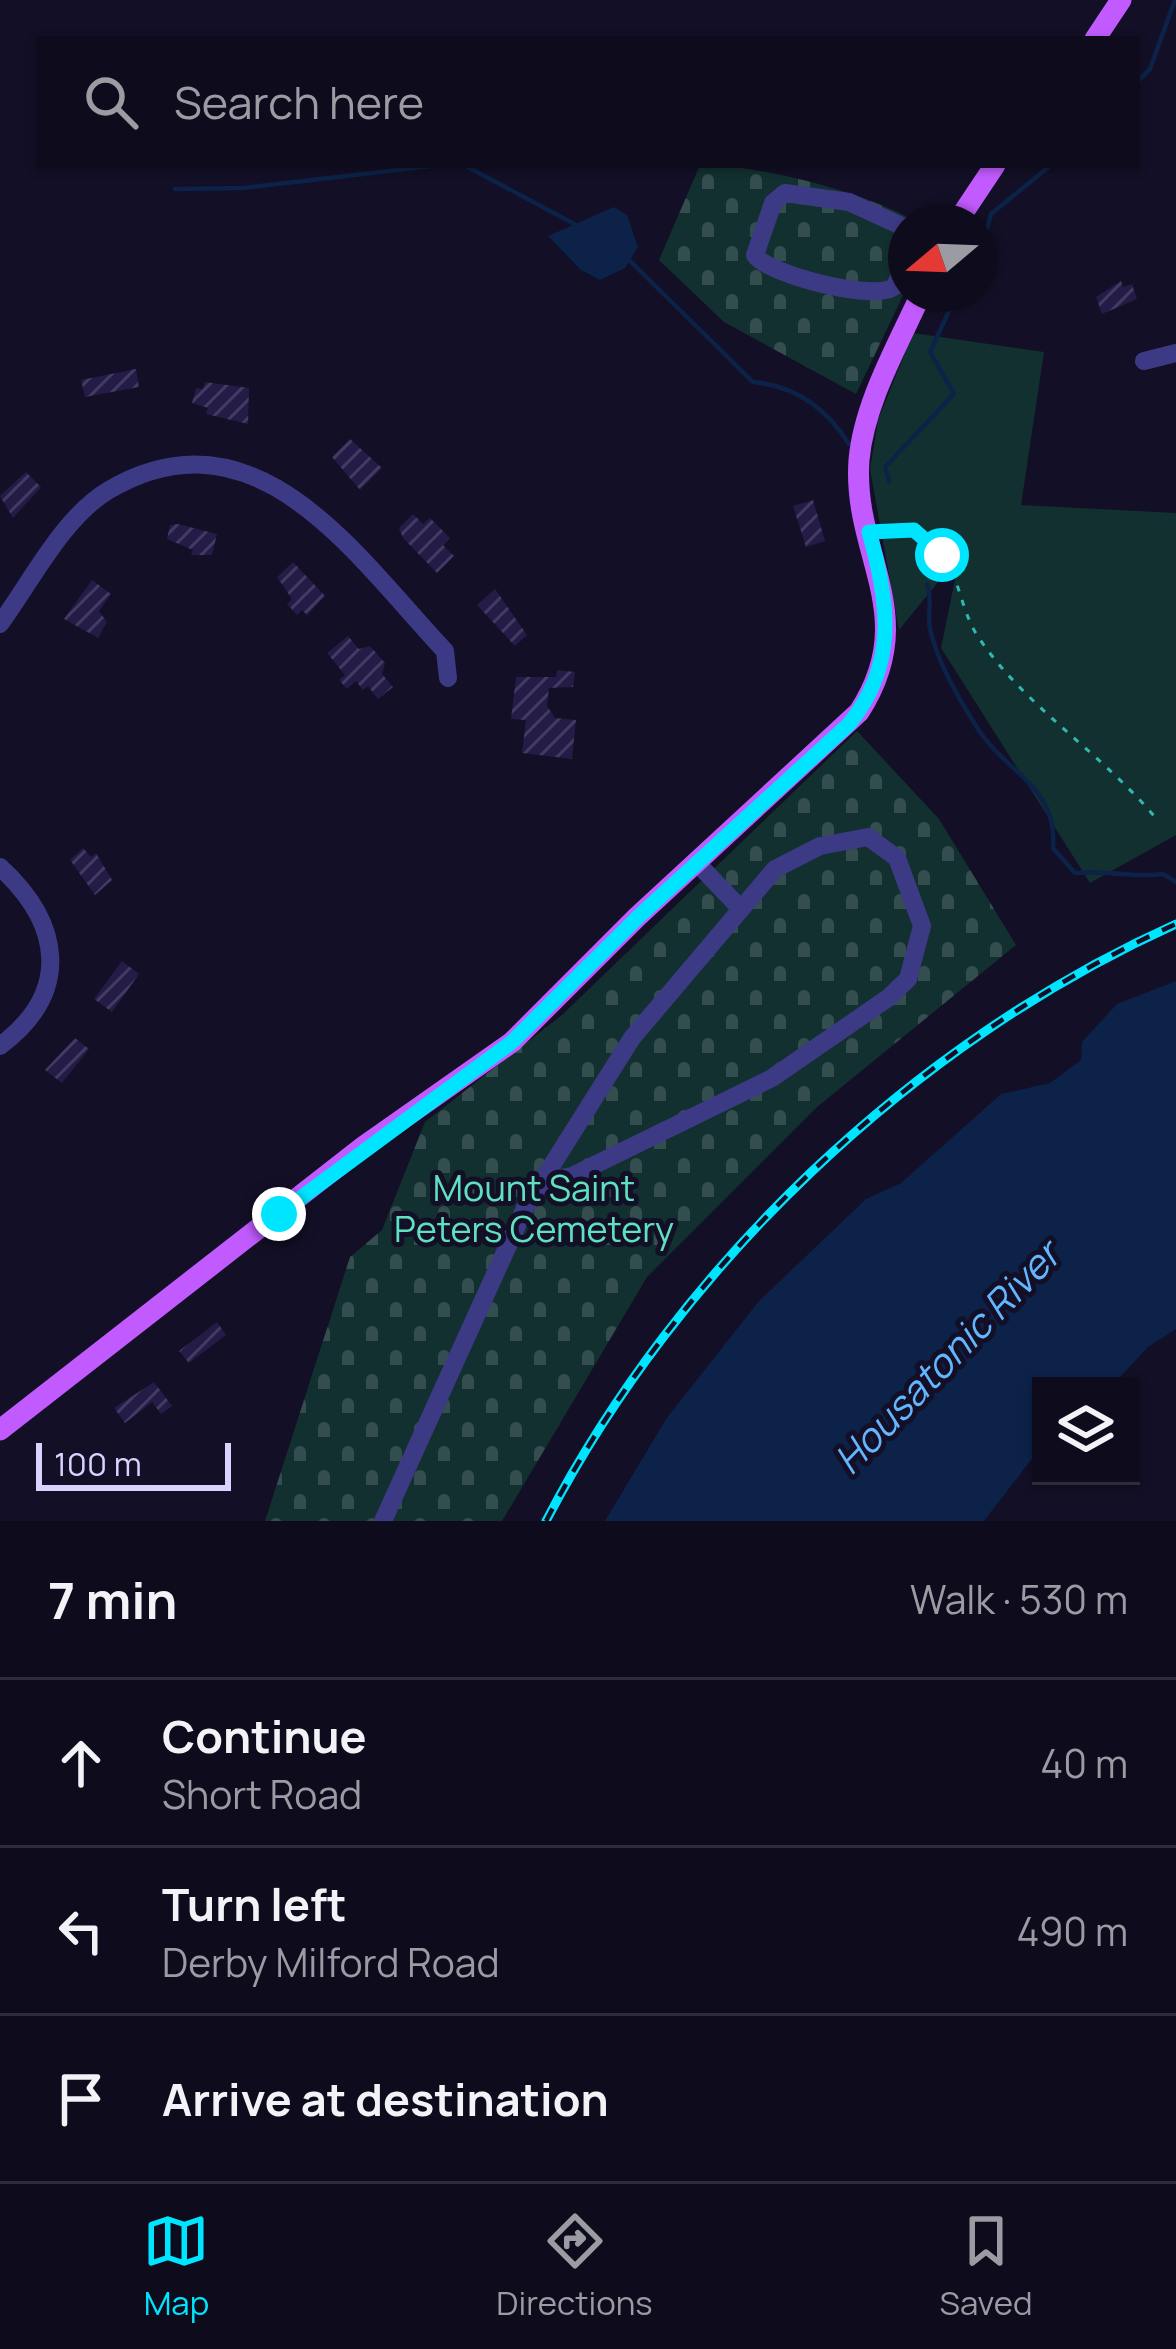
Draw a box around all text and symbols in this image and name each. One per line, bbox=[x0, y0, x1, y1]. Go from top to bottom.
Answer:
search box bbox=[36, 36, 1140, 168]
icon: search bbox=[78, 69, 144, 135]
text: Search here bbox=[174, 71, 424, 133]
north arrow bbox=[888, 204, 996, 312]
route start bbox=[915, 528, 969, 582]
park label: Mount Saint Peters Cemetery bbox=[394, 1163, 674, 1253]
route end bbox=[252, 1187, 306, 1241]
water label: Housatonic River bbox=[821, 1225, 1075, 1485]
map controls bbox=[1032, 1377, 1140, 1485]
button: layers bbox=[1032, 1377, 1140, 1485]
scale bar bbox=[36, 1437, 231, 1490]
text: 100 m bbox=[54, 1441, 142, 1486]
text: 7 min bbox=[48, 1565, 177, 1634]
text: Walk · 530 m bbox=[910, 1572, 1128, 1626]
text: Continue bbox=[162, 1705, 367, 1767]
icon: ahead bbox=[48, 1730, 114, 1796]
text: 40 m bbox=[1040, 1736, 1128, 1790]
text: Short Road bbox=[162, 1767, 362, 1821]
text: Turn left bbox=[162, 1873, 347, 1935]
icon: left bbox=[48, 1898, 114, 1964]
text: 490 m bbox=[1017, 1904, 1128, 1958]
text: Derby Milford Road bbox=[162, 1935, 500, 1989]
icon: arrive bbox=[48, 2066, 114, 2132]
text: Arrive at destination bbox=[162, 2068, 609, 2130]
tab: Map bbox=[143, 2208, 209, 2325]
tab: Directions bbox=[496, 2208, 653, 2325]
tab: Saved bbox=[940, 2208, 1033, 2325]

